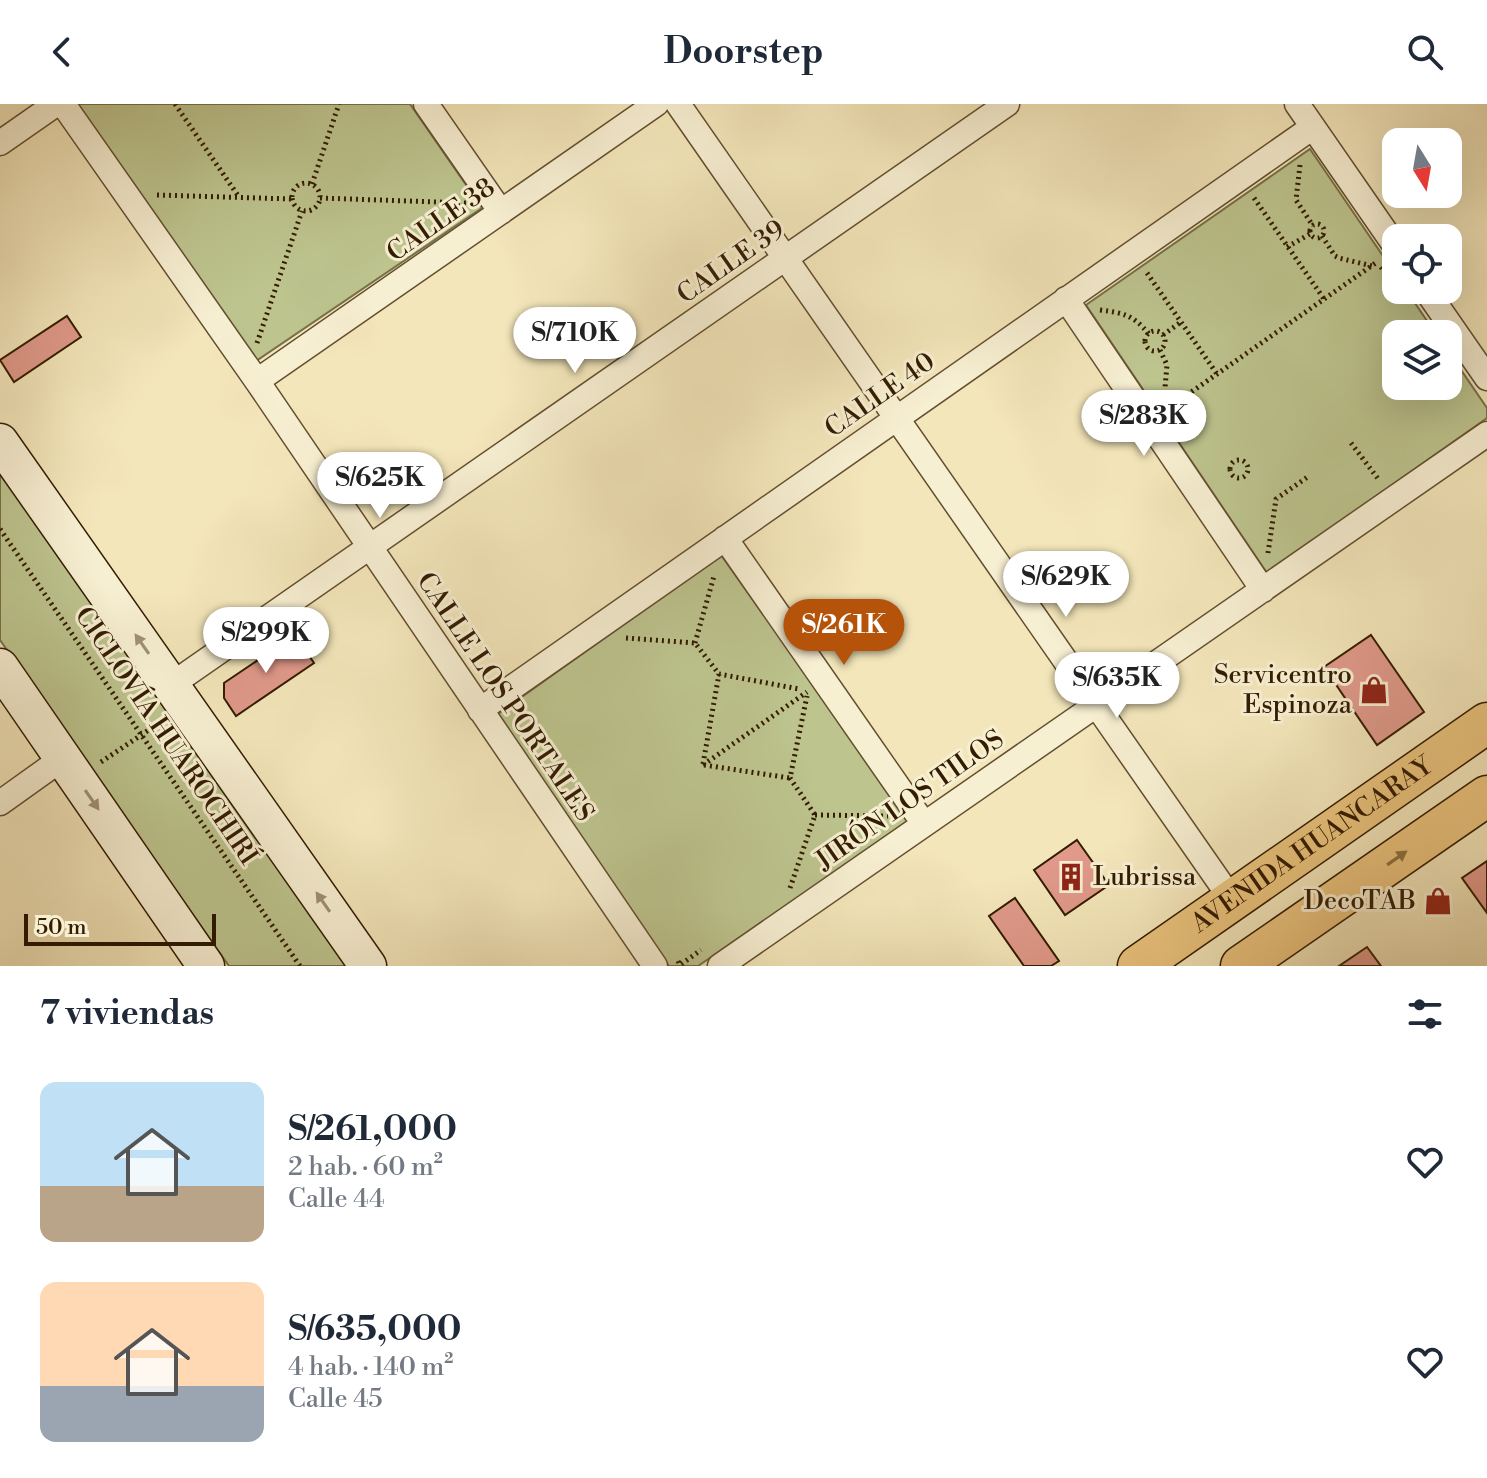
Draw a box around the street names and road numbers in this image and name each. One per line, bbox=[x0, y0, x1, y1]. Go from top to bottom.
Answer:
street label: CALLE 38 bbox=[381, 171, 501, 269]
street label: CALLE 39 bbox=[671, 213, 791, 311]
street label: CALLE 40 bbox=[819, 346, 941, 444]
street label: CALLE LOS PORTALES bbox=[410, 566, 600, 828]
street label: CICLOVÍA HUAROCHIRÍ bbox=[68, 600, 266, 871]
street label: JIRÓN LOS TILOS bbox=[808, 722, 1010, 877]
street label: AVENIDA HUANCARAY bbox=[1184, 749, 1440, 941]

